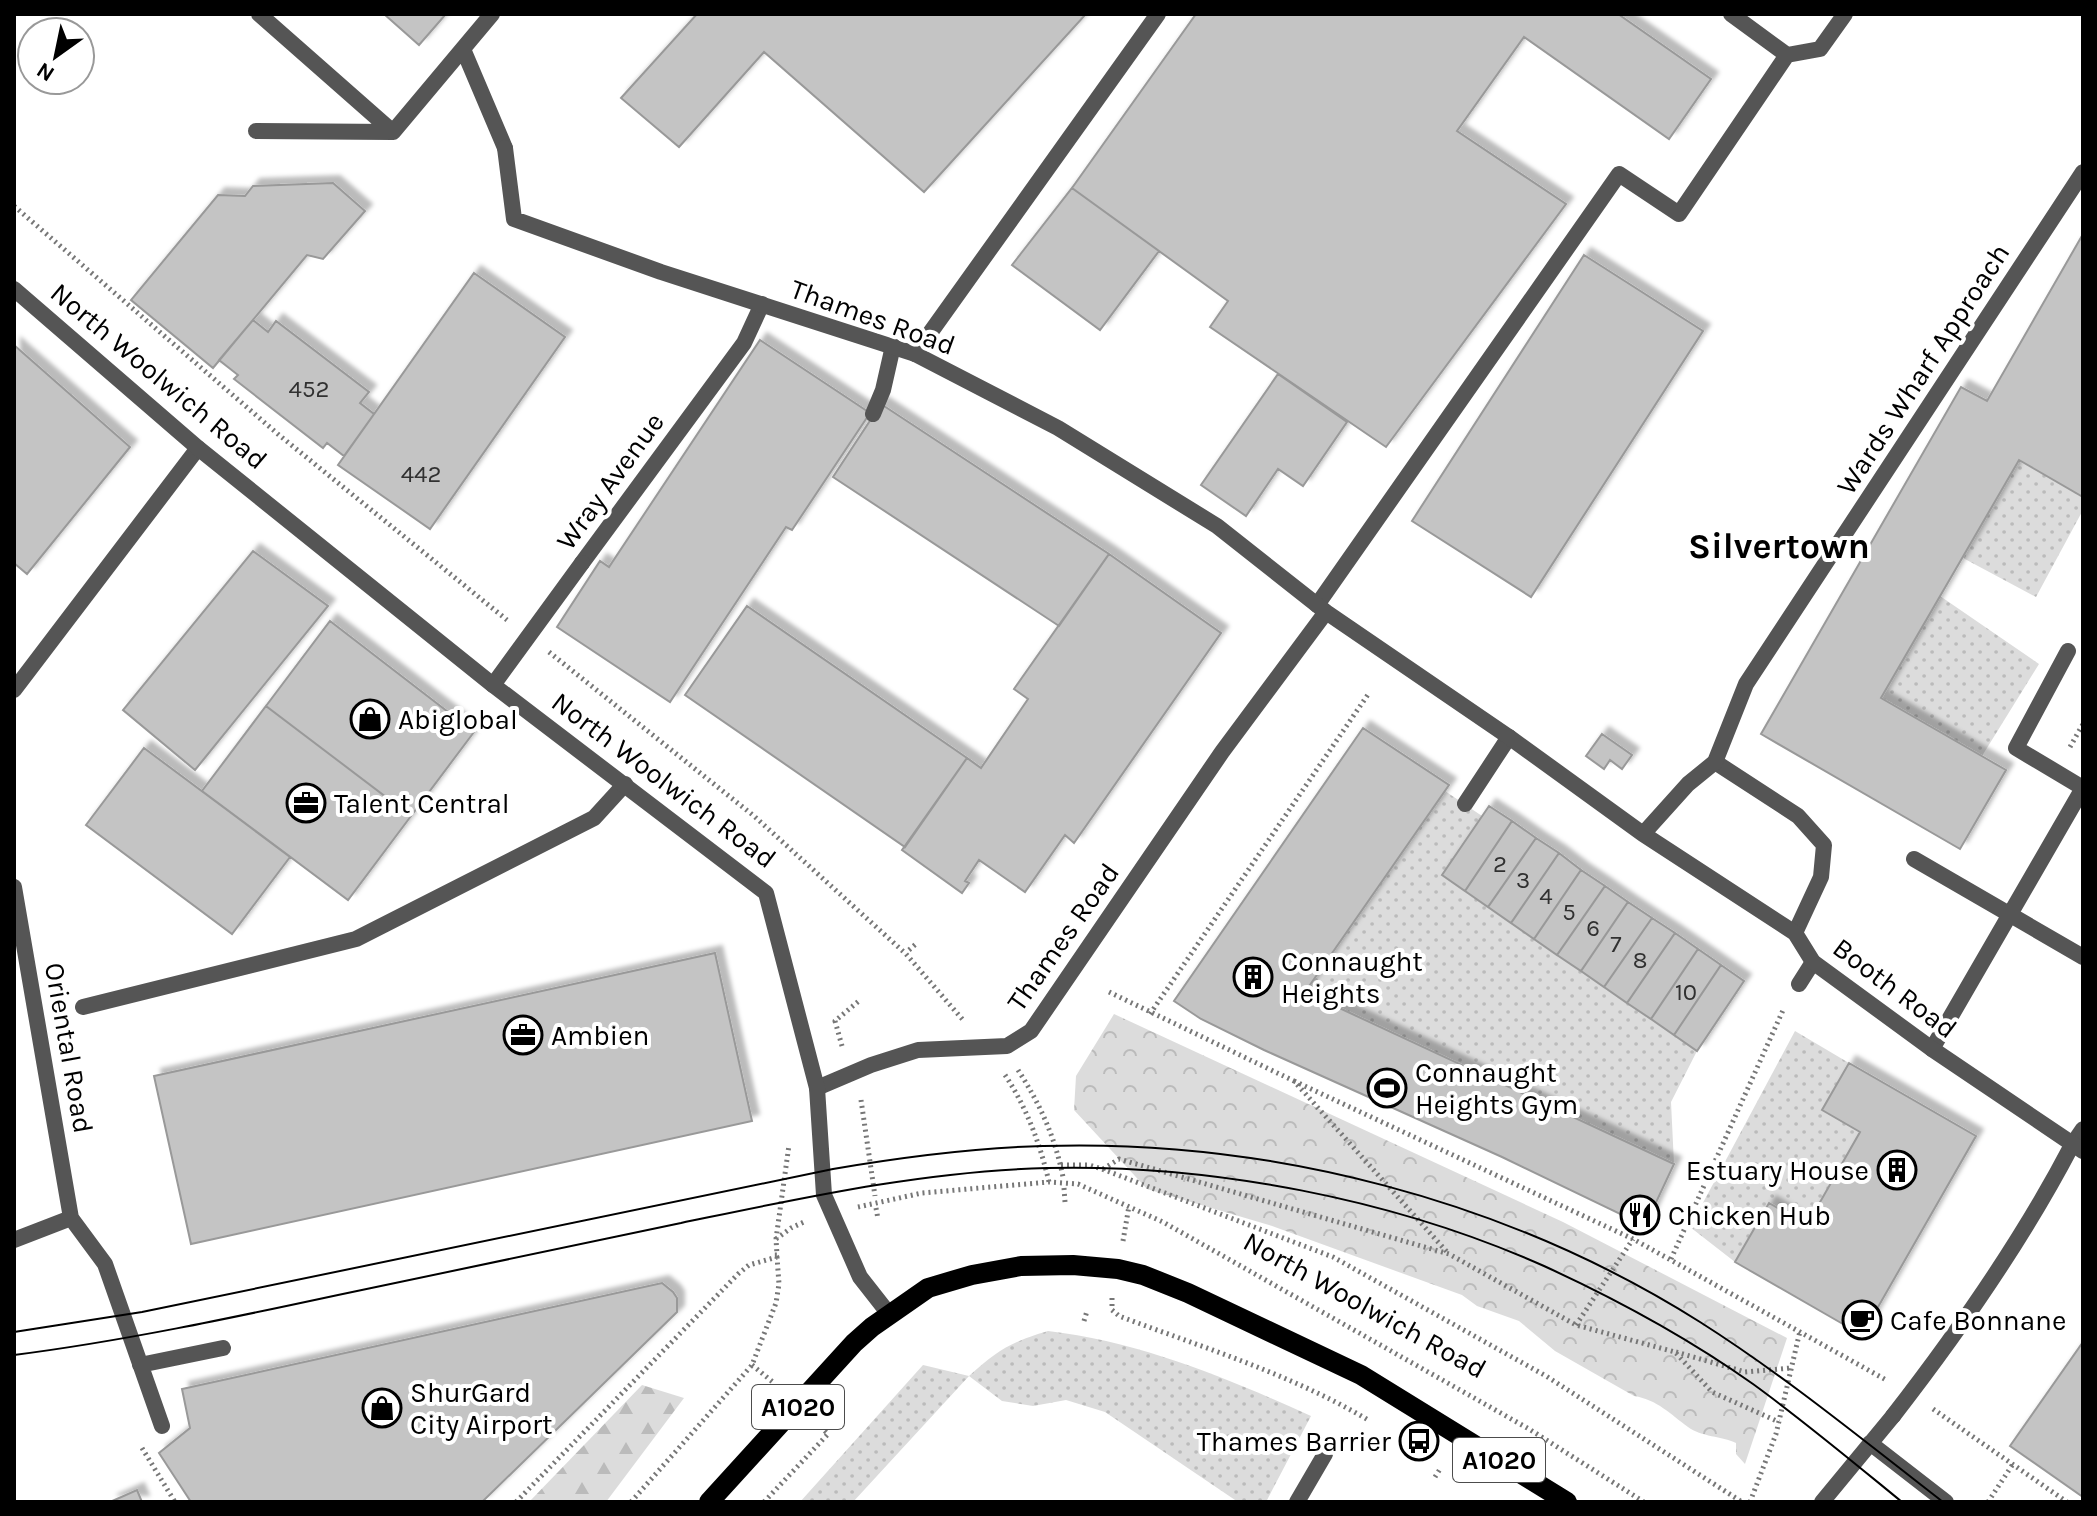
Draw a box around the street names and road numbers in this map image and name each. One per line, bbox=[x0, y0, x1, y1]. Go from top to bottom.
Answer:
street label: Wards Wharf Approach bbox=[1830, 237, 2016, 501]
street label: Thames Road bbox=[786, 272, 960, 362]
street label: North Woolwich Road bbox=[44, 276, 274, 476]
street label: Wray Avenue bbox=[549, 406, 671, 556]
street label: North Woolwich Road bbox=[545, 685, 783, 875]
street label: Thames Road bbox=[1000, 857, 1126, 1017]
street label: Booth Road bbox=[1827, 931, 1963, 1045]
street label: Oriental Road bbox=[38, 960, 100, 1136]
street label: North Woolwich Road bbox=[1238, 1225, 1492, 1385]
road number: A1020 bbox=[752, 1385, 844, 1429]
road number: A1020 bbox=[1453, 1438, 1545, 1482]

